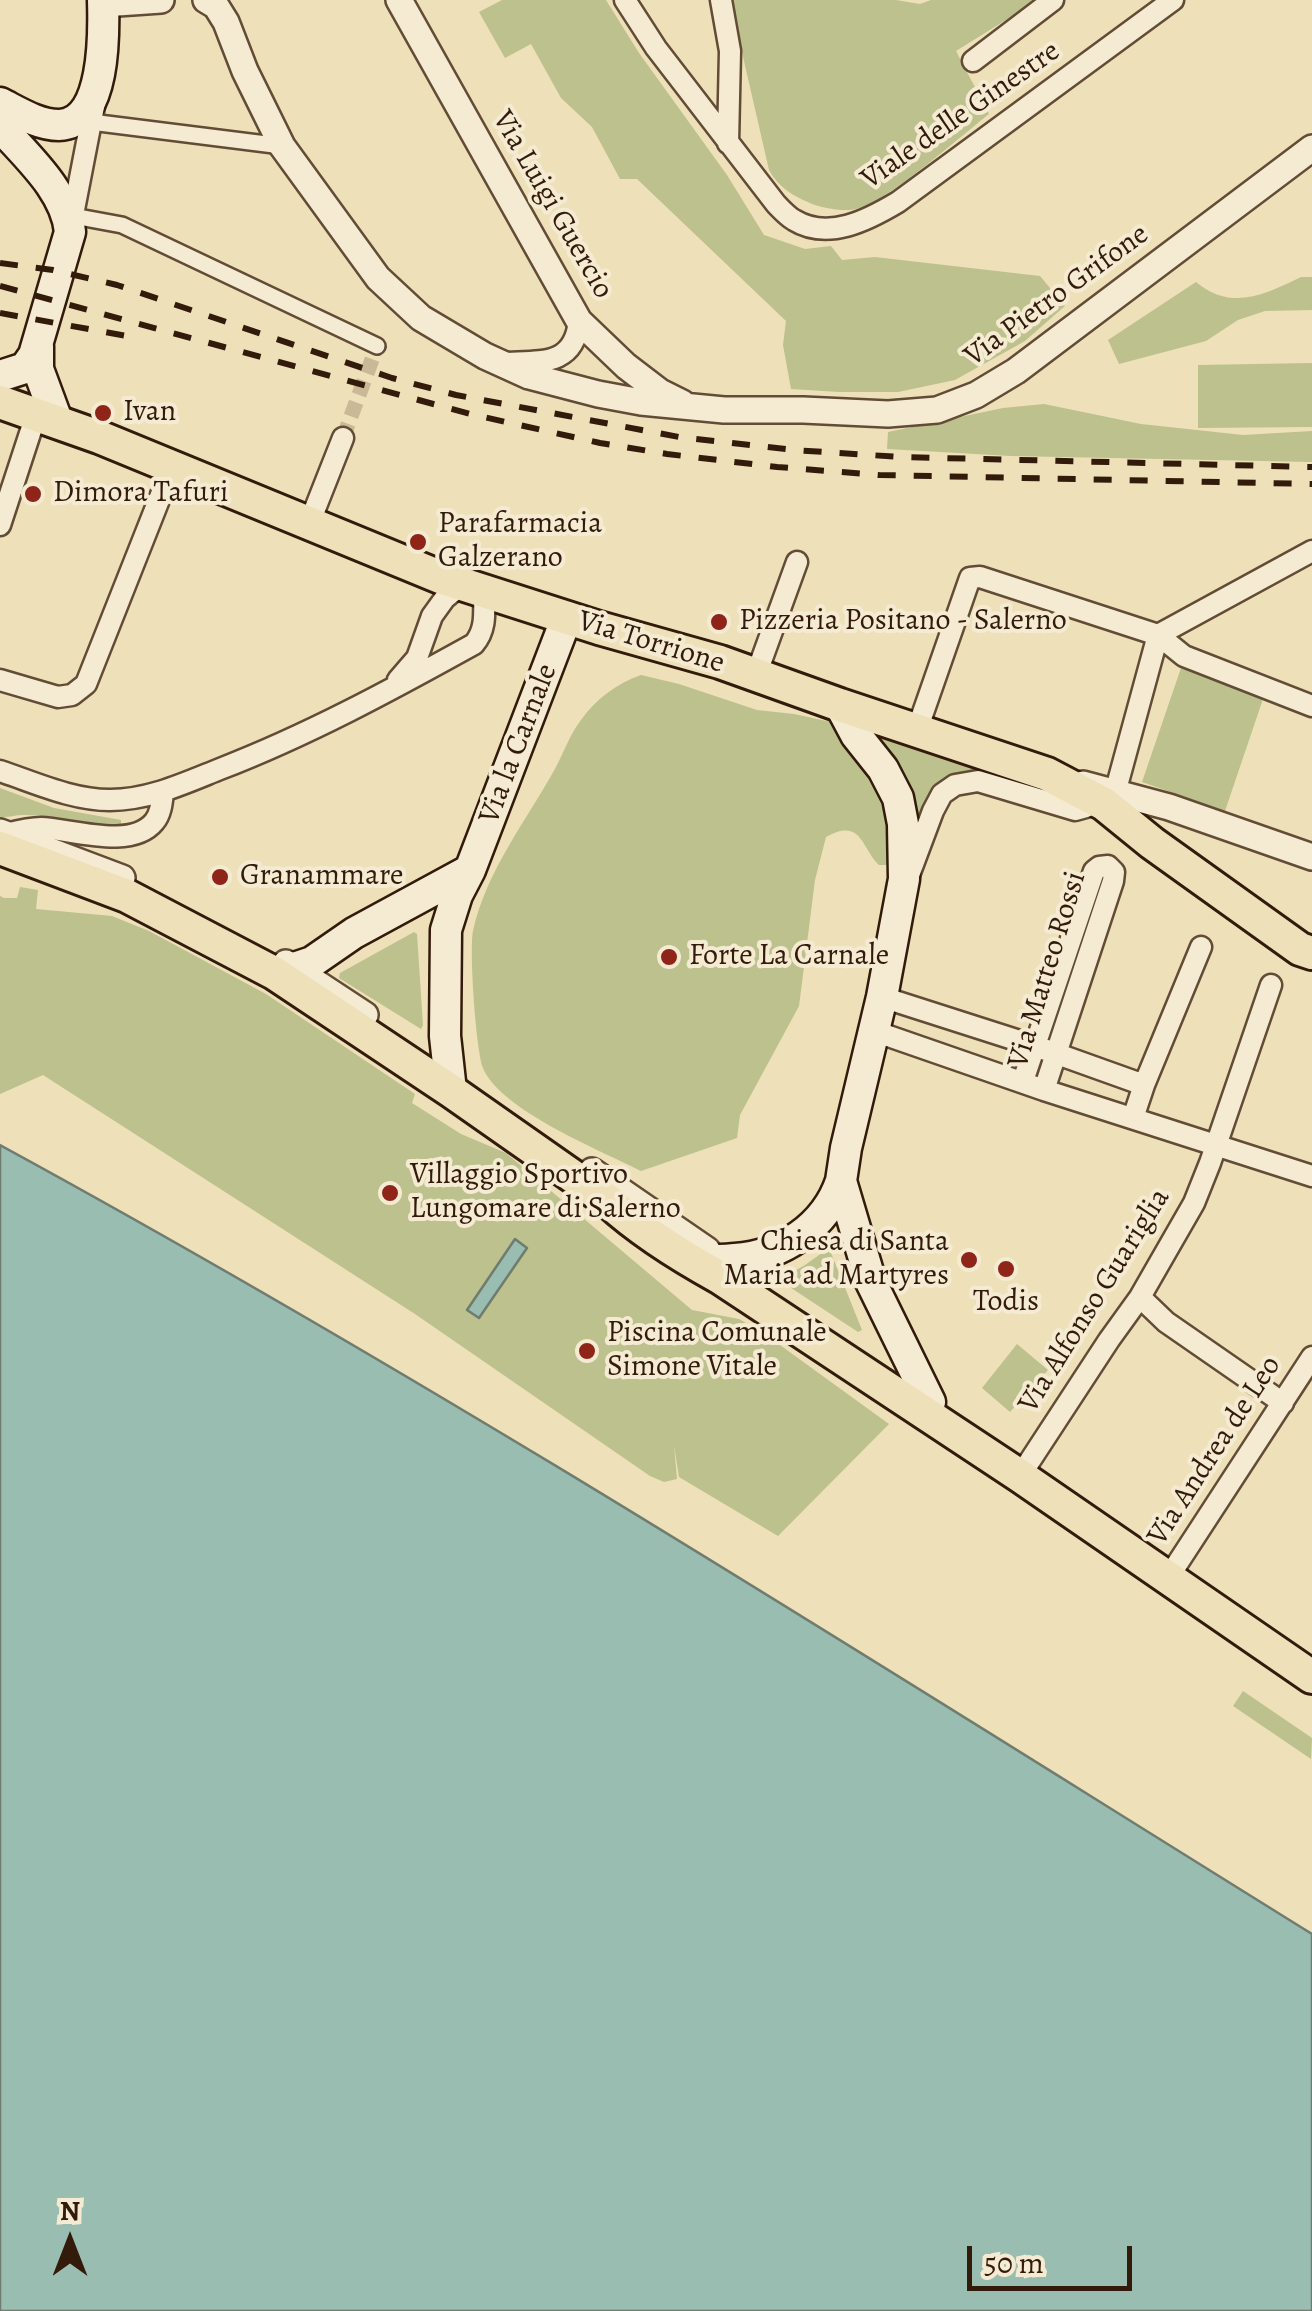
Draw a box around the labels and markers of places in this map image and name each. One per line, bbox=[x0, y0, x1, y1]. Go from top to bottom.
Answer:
place label: Ivan bbox=[123, 395, 176, 431]
marker: Ivan bbox=[92, 402, 114, 424]
place label: Dimora Tafuri bbox=[53, 476, 228, 512]
marker: Dimora Tafuri bbox=[22, 483, 44, 505]
place label: Parafarmacia Galzerano bbox=[438, 507, 602, 578]
marker: Parafarmacia Galzerano bbox=[407, 531, 429, 553]
place label: Pizzeria Positano - Salerno bbox=[739, 604, 1067, 640]
marker: Pizzeria Positano - Salerno bbox=[708, 611, 730, 633]
place label: Granammare bbox=[240, 859, 404, 895]
marker: Granammare bbox=[209, 866, 231, 888]
place label: Forte La Carnale bbox=[689, 939, 889, 975]
marker: Forte La Carnale bbox=[658, 946, 680, 968]
place label: Villaggio Sportivo Lungomare di Salerno bbox=[410, 1158, 681, 1228]
marker: Villaggio Sportivo Lungomare di Salerno bbox=[379, 1182, 401, 1204]
place label: Chiesa di Santa Maria ad Martyres bbox=[723, 1225, 949, 1296]
marker: Chiesa di Santa Maria ad Martyres bbox=[958, 1249, 980, 1271]
marker: Todis bbox=[995, 1258, 1017, 1280]
place label: Todis bbox=[973, 1285, 1039, 1321]
place label: Piscina Comunale Simone Vitale bbox=[607, 1316, 827, 1386]
marker: Piscina Comunale Simone Vitale bbox=[576, 1340, 598, 1362]

